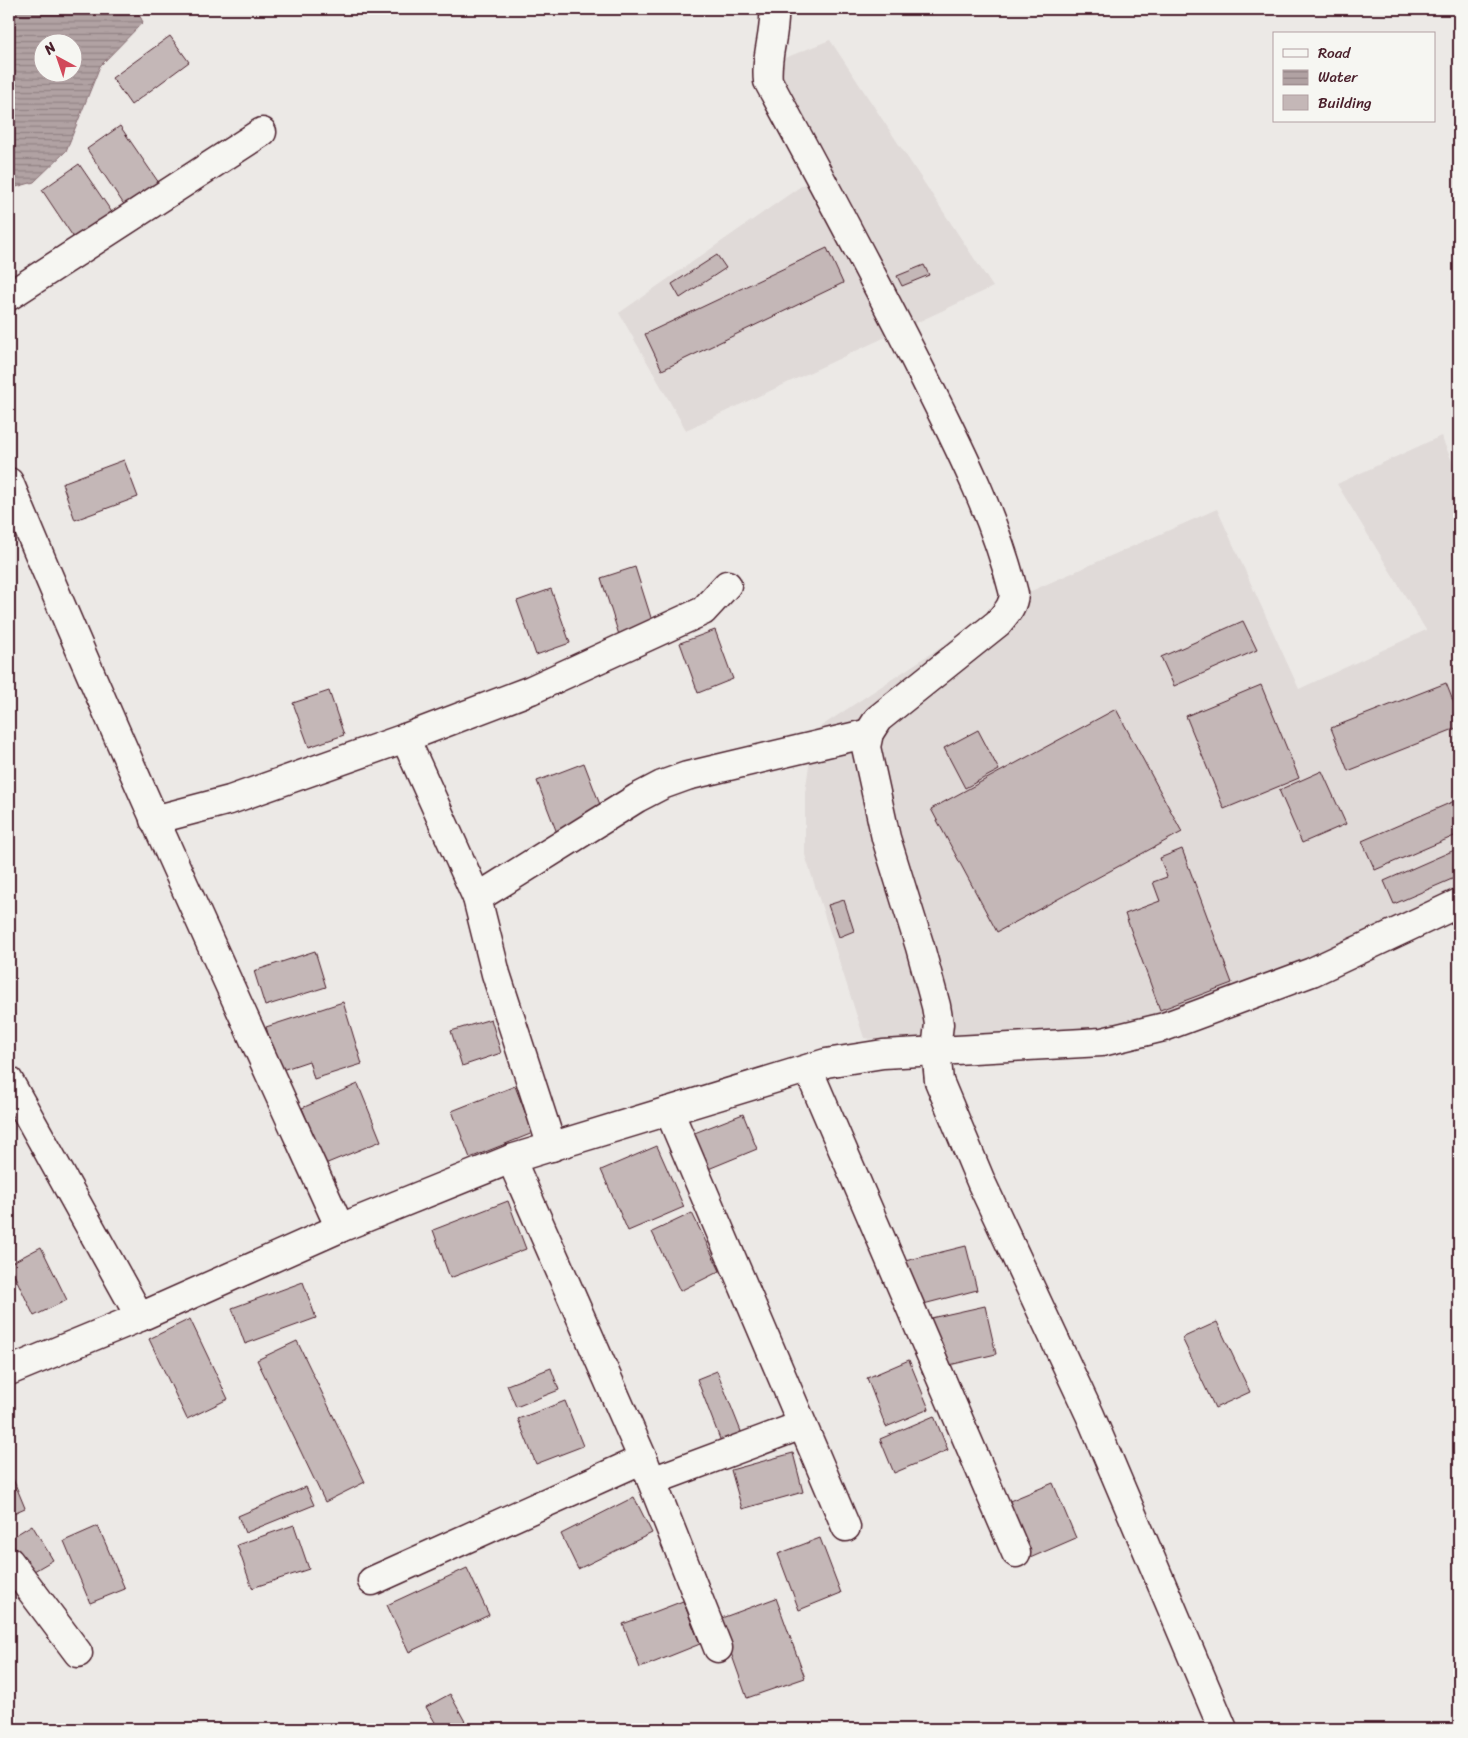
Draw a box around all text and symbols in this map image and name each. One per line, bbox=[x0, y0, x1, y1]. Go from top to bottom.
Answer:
north arrow bbox=[32, 32, 82, 82]
legend bbox=[1273, 32, 1436, 122]
text: N bbox=[37, 36, 62, 62]
text: Road bbox=[1318, 40, 1351, 66]
text: Water bbox=[1318, 64, 1358, 90]
text: Building bbox=[1318, 90, 1372, 116]

